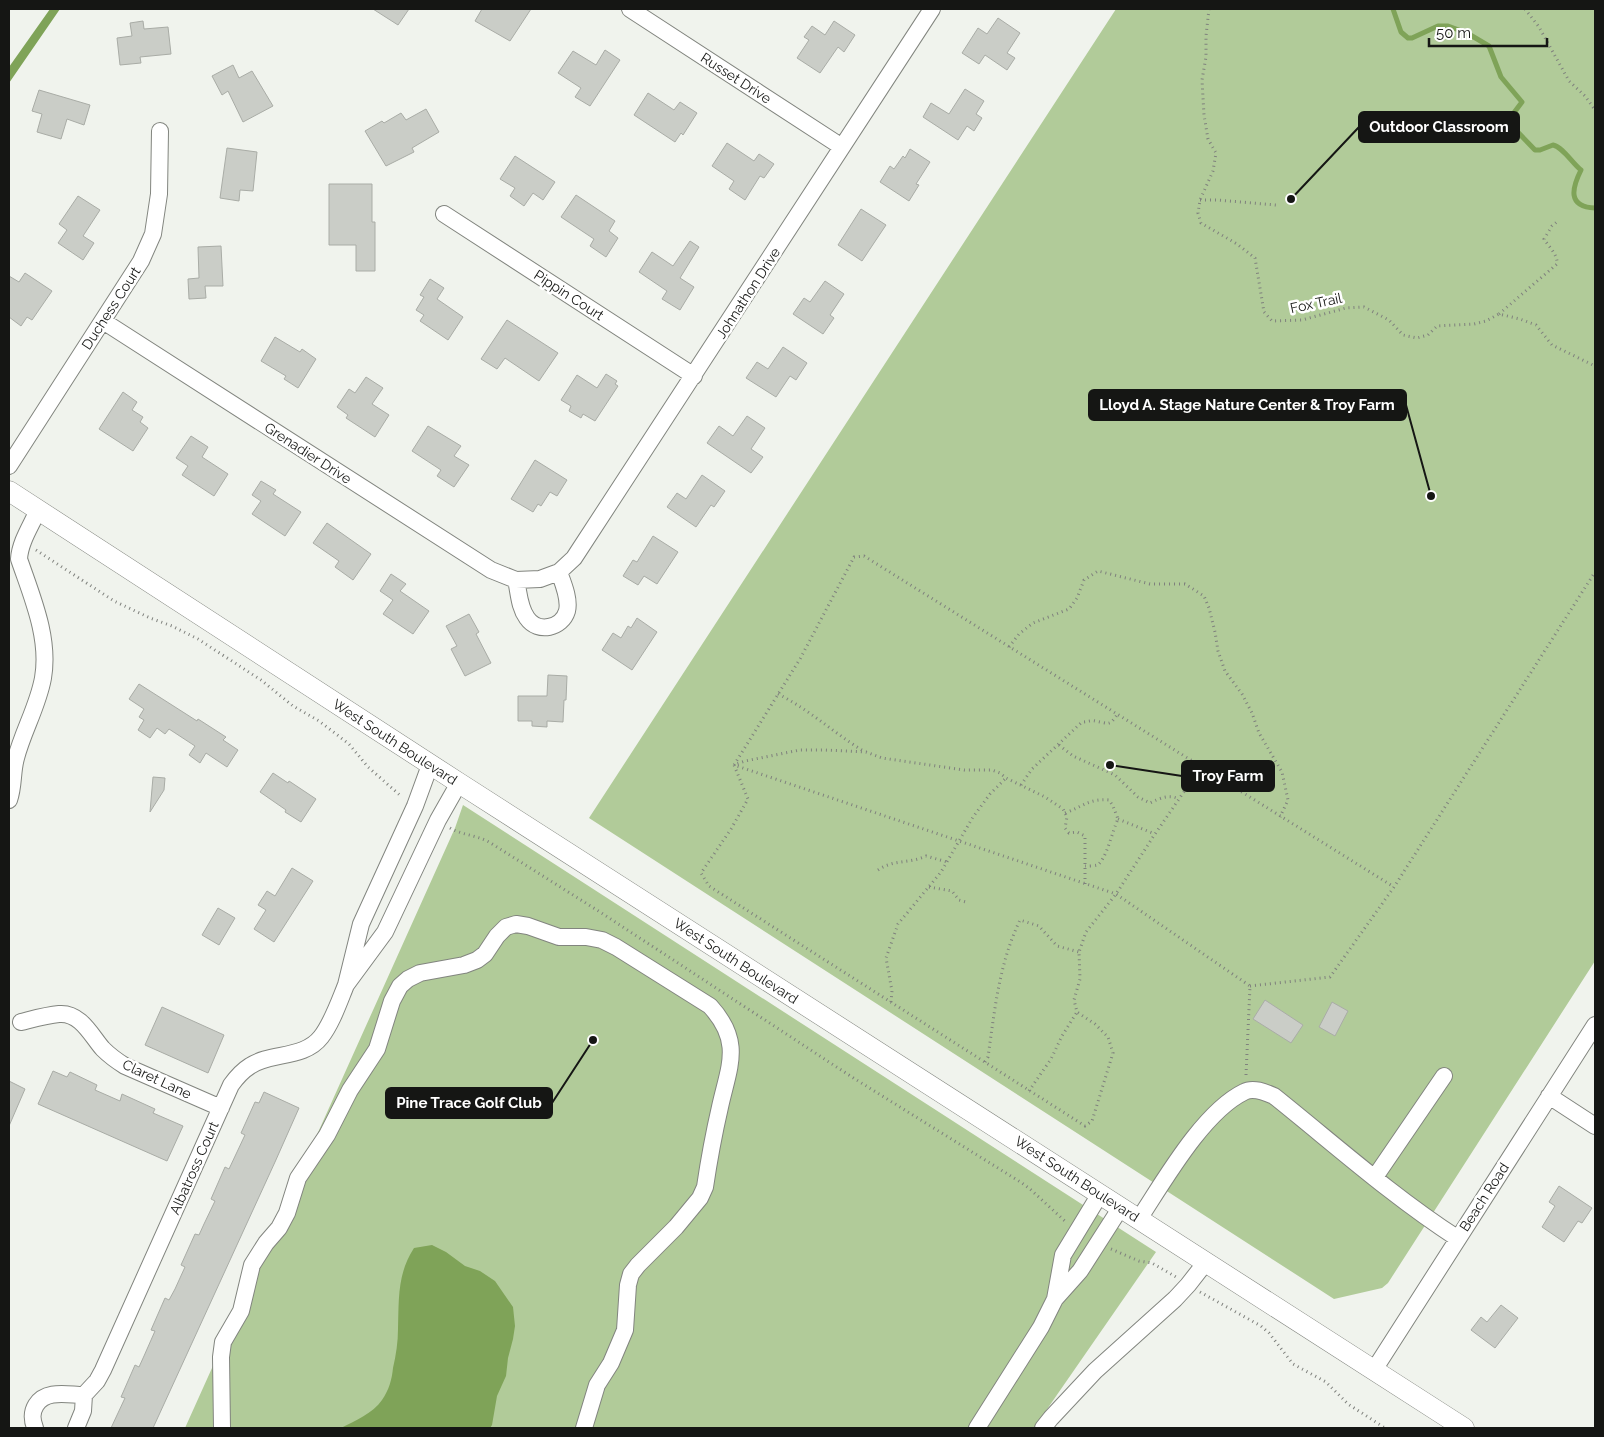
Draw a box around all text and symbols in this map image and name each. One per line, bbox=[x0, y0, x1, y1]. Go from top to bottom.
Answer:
scale bar bbox=[1429, 15, 1546, 47]
text: 50 m bbox=[1436, 24, 1471, 42]
street label: Russet Drive bbox=[698, 49, 774, 107]
callout: Outdoor Classroom bbox=[1359, 112, 1519, 142]
text: Outdoor Classroom bbox=[1369, 118, 1509, 136]
street label: Johnathon Drive bbox=[713, 245, 783, 341]
street label: Duchess Court bbox=[78, 263, 144, 352]
street label: Pippin Court bbox=[531, 267, 607, 324]
street label: Fox Trail bbox=[1289, 290, 1344, 316]
callout: Lloyd A. Stage Nature Center & Troy Farm bbox=[1089, 390, 1406, 420]
text: Lloyd A. Stage Nature Center & Troy Farm bbox=[1099, 396, 1395, 414]
street label: Grenadier Drive bbox=[262, 419, 354, 487]
street label: West South Boulevard bbox=[330, 696, 460, 788]
callout: Troy Farm bbox=[1182, 761, 1274, 791]
text: Troy Farm bbox=[1193, 767, 1263, 785]
street label: West South Boulevard bbox=[671, 915, 801, 1007]
street label: Claret Lane bbox=[120, 1056, 194, 1102]
callout: Pine Trace Golf Club bbox=[386, 1088, 552, 1118]
text: Pine Trace Golf Club bbox=[396, 1094, 542, 1112]
street label: Albatross Court bbox=[166, 1119, 222, 1217]
street label: West South Boulevard bbox=[1012, 1133, 1142, 1225]
street label: Beach Road bbox=[1456, 1160, 1512, 1234]

